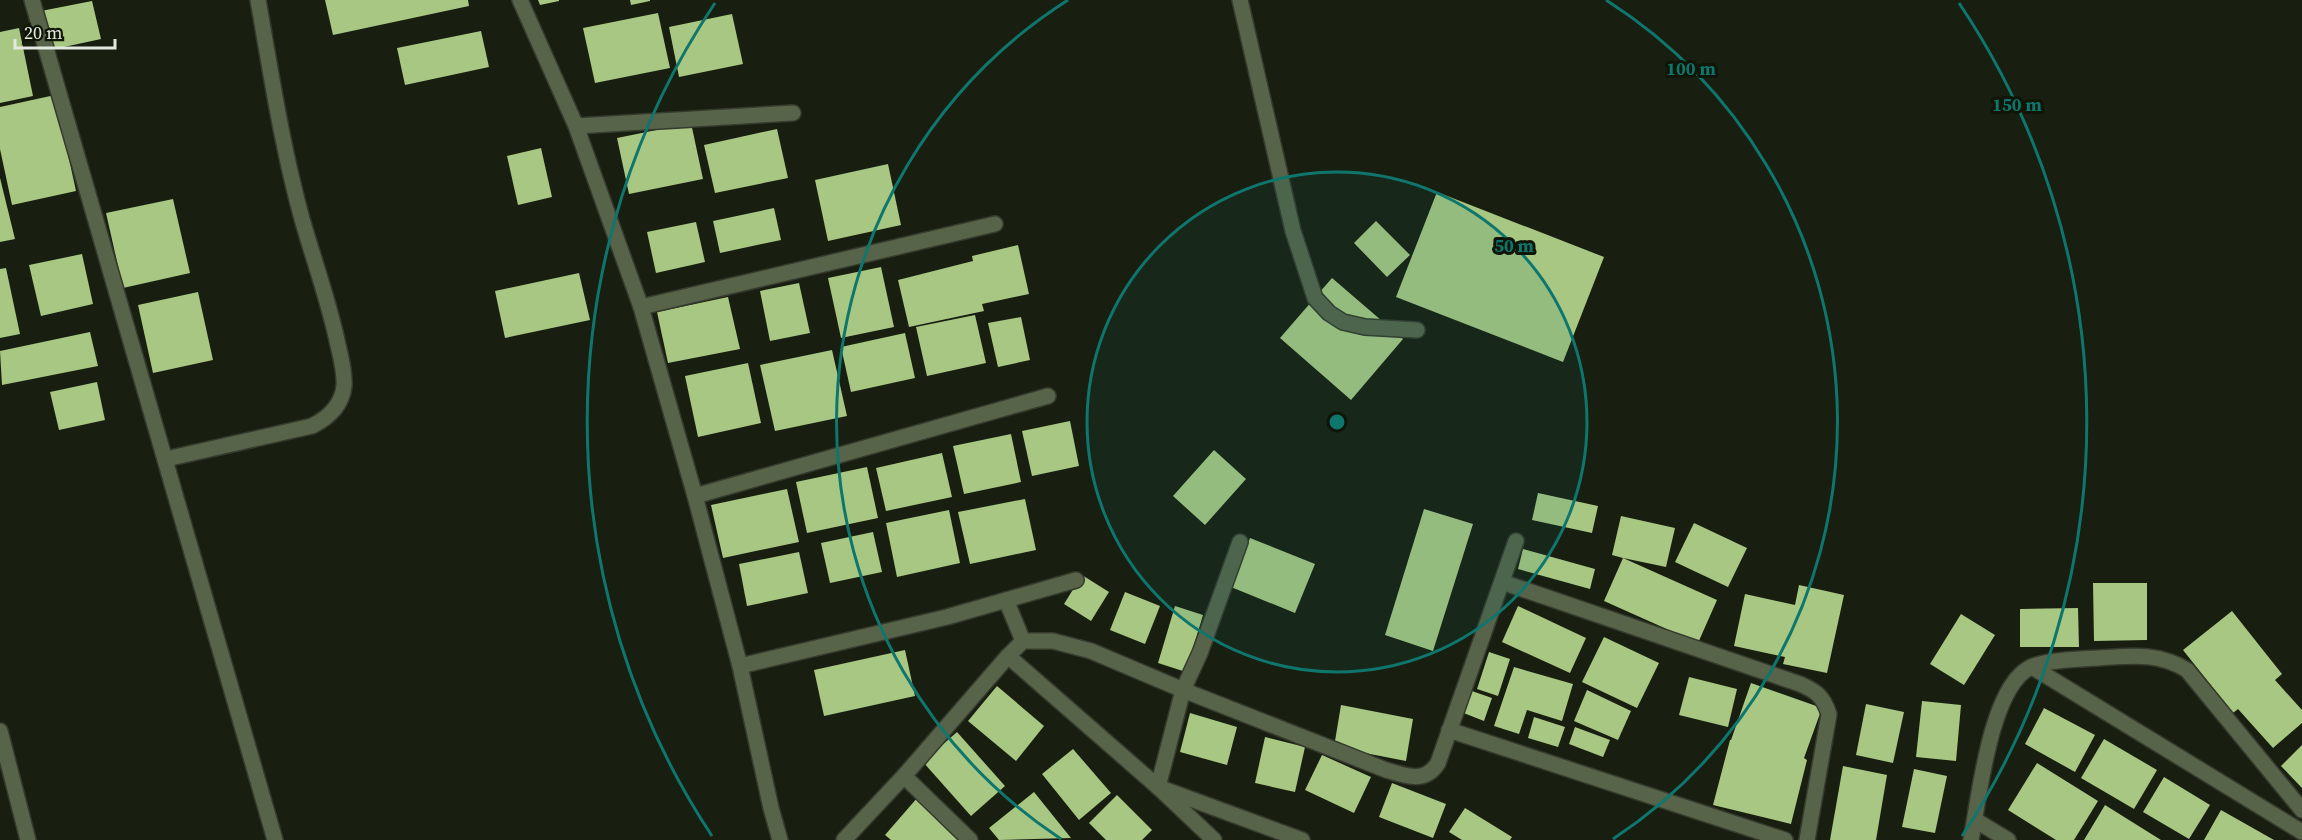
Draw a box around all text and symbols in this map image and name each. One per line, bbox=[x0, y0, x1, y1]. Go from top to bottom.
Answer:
scale bar bbox=[15, 12, 116, 50]
text: 20 m bbox=[24, 20, 62, 45]
text: 100 m bbox=[1666, 56, 1716, 81]
text: 150 m bbox=[1992, 92, 2042, 117]
text: 50 m bbox=[1494, 233, 1534, 258]
centre of rings bbox=[1327, 412, 1347, 432]

